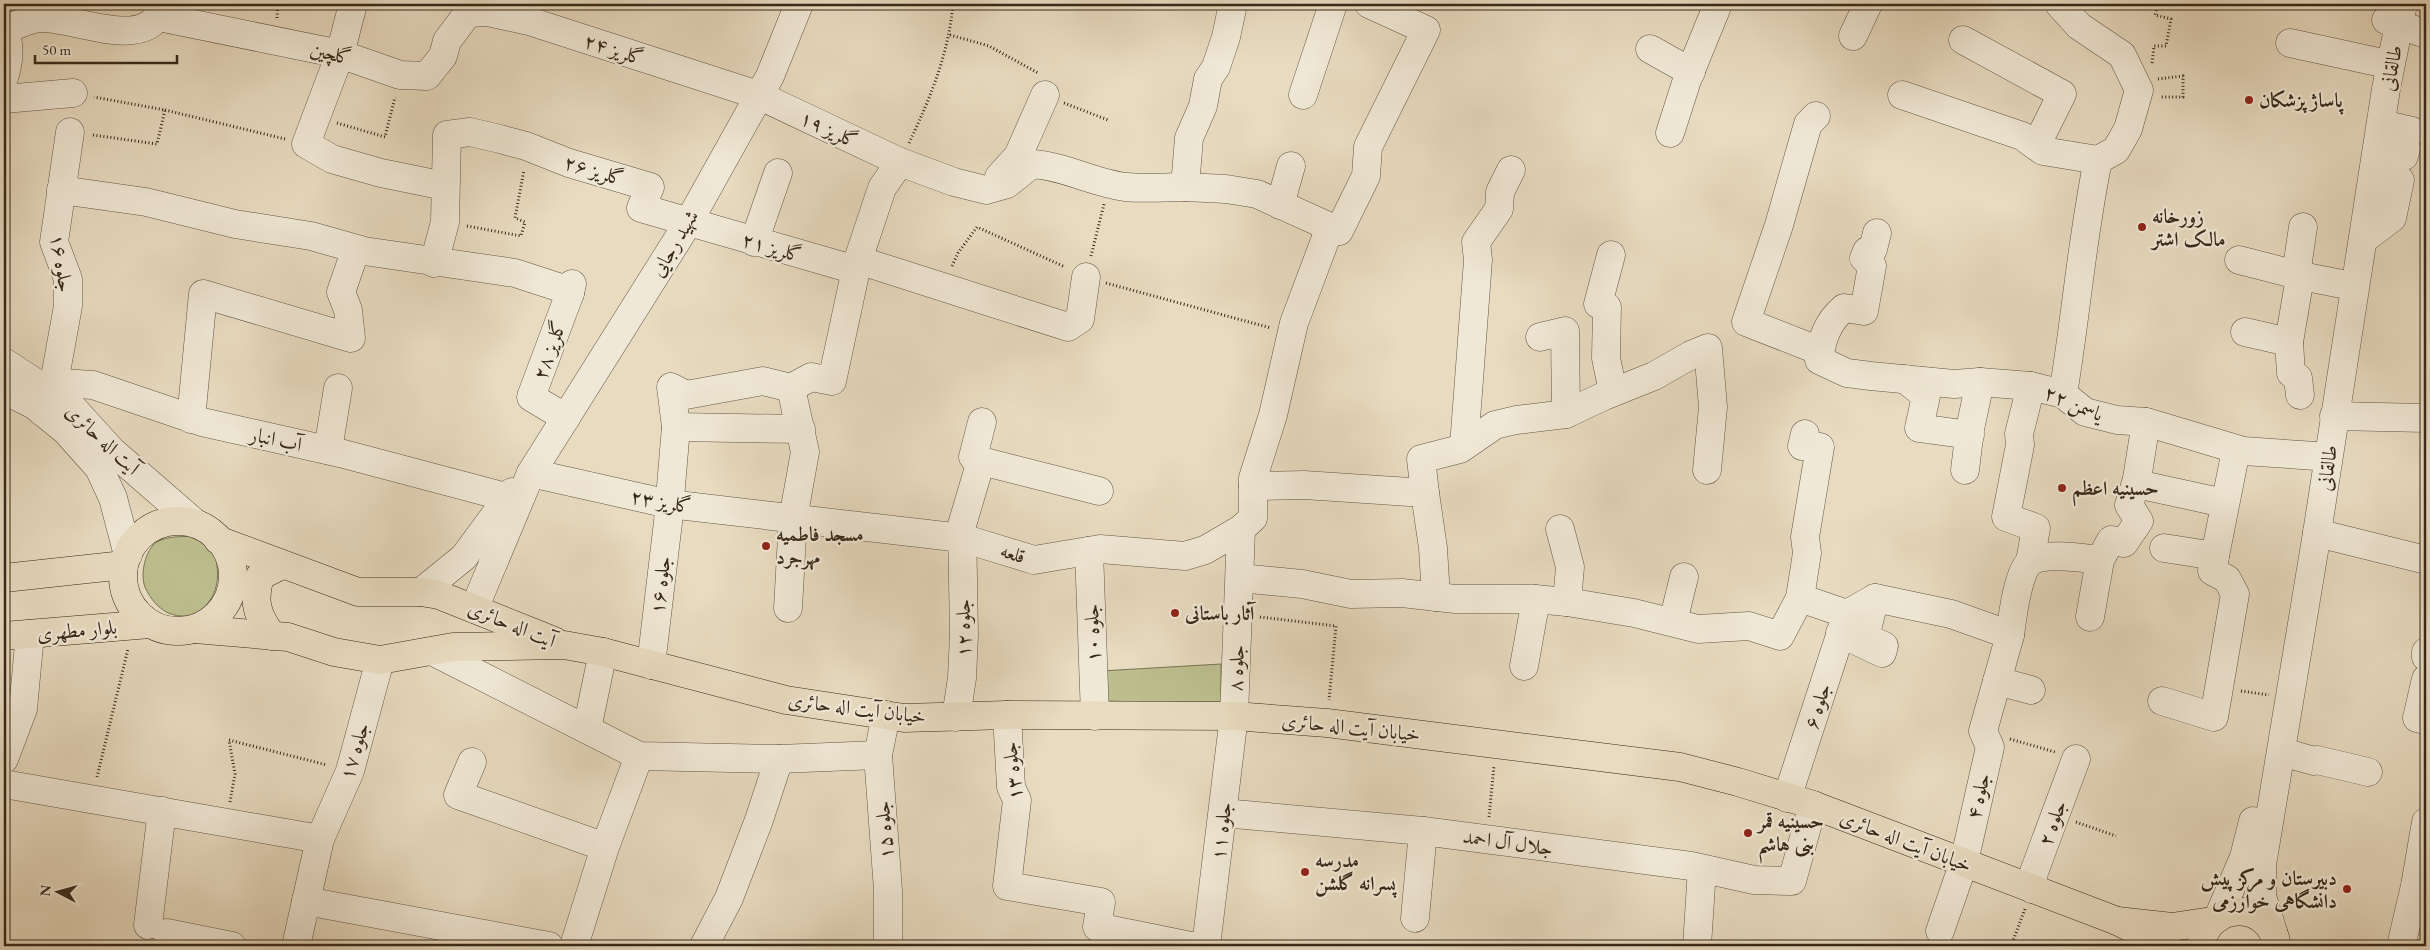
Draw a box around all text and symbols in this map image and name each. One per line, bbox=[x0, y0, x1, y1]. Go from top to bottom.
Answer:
street label: گلریز ۲۴ bbox=[581, 27, 647, 71]
scale bar bbox=[35, 32, 178, 64]
street label: گلچین bbox=[308, 35, 354, 72]
text: 50 m bbox=[42, 40, 71, 59]
street label: طالقانی bbox=[2374, 43, 2408, 93]
place label: پاساژ پزشکان bbox=[2259, 87, 2344, 115]
marker: پاساژ پزشکان bbox=[2243, 94, 2255, 106]
street label: گلریز ۱۹ bbox=[796, 104, 862, 154]
street label: گلریز ۲۶ bbox=[561, 149, 627, 191]
place label: زورخانه مالک اشتر bbox=[2150, 203, 2226, 252]
street label: شهید رجایی bbox=[644, 205, 705, 282]
marker: زورخانه مالک اشتر bbox=[2136, 221, 2148, 233]
street label: گلریز ۲۱ bbox=[739, 226, 805, 268]
street label: جلوه ۱۶ bbox=[45, 232, 79, 294]
street label: گلریز ۲۸ bbox=[526, 317, 572, 383]
street label: یاسمن ۲۲ bbox=[2040, 379, 2109, 428]
street label: آیت اله حائری bbox=[60, 398, 148, 482]
street label: آب انبار bbox=[246, 420, 307, 458]
street label: طالقانی bbox=[2311, 443, 2343, 493]
place label: حسینیه اعظم bbox=[2072, 475, 2159, 507]
marker: حسینیه اعظم bbox=[2056, 482, 2068, 494]
street label: گلریز ۲۳ bbox=[629, 483, 693, 519]
place label: مسجد فاطمیه مهرجرد bbox=[776, 521, 864, 571]
street label: قلعه bbox=[997, 537, 1029, 569]
marker: مسجد فاطمیه مهرجرد bbox=[760, 540, 772, 552]
street label: جلوه ۱۶ bbox=[644, 554, 676, 616]
street label: آیت اله حائری bbox=[464, 595, 562, 654]
street label: جلوه ۱۲ bbox=[950, 599, 976, 657]
place label: آثار باستانی bbox=[1184, 600, 1257, 626]
street label: جلوه ۱۰ bbox=[1078, 603, 1106, 663]
marker: آثار باستانی bbox=[1169, 607, 1181, 619]
street label: بلوار مطهری bbox=[36, 614, 118, 646]
street label: جلوه ۸ bbox=[1222, 644, 1250, 692]
street label: جلوه ۶ bbox=[1797, 680, 1837, 732]
street label: خیابان آیت اله حائری bbox=[786, 687, 928, 729]
street label: خیابان آیت اله حائری bbox=[1280, 707, 1422, 747]
street label: جلوه ۱۷ bbox=[333, 719, 375, 783]
street label: جلوه ۱۳ bbox=[996, 741, 1028, 801]
street label: جلوه ۴ bbox=[1960, 770, 1996, 822]
street label: جلوه ۲ bbox=[2032, 797, 2072, 849]
street label: جلوه ۱۵ bbox=[869, 800, 899, 860]
street label: جلوه ۱۱ bbox=[1205, 800, 1237, 862]
street label: خیابان آیت اله حائری bbox=[1836, 804, 1976, 878]
place label: حسینیه قمر بنی هاشم bbox=[1756, 808, 1824, 864]
street label: جلال آل احمد bbox=[1461, 823, 1555, 861]
marker: حسینیه قمر بنی هاشم bbox=[1742, 827, 1754, 839]
place label: مدرسه پسرانه گلشن bbox=[1315, 847, 1398, 898]
place label: دبیرستان و مرکز پیش دانشگاهی خوارزمی bbox=[2201, 865, 2337, 914]
marker: مدرسه پسرانه گلشن bbox=[1299, 866, 1311, 878]
north arrow bbox=[32, 868, 82, 918]
text: N bbox=[36, 883, 55, 897]
marker: دبیرستان و مرکز پیش دانشگاهی خوارزمی bbox=[2341, 883, 2353, 895]

